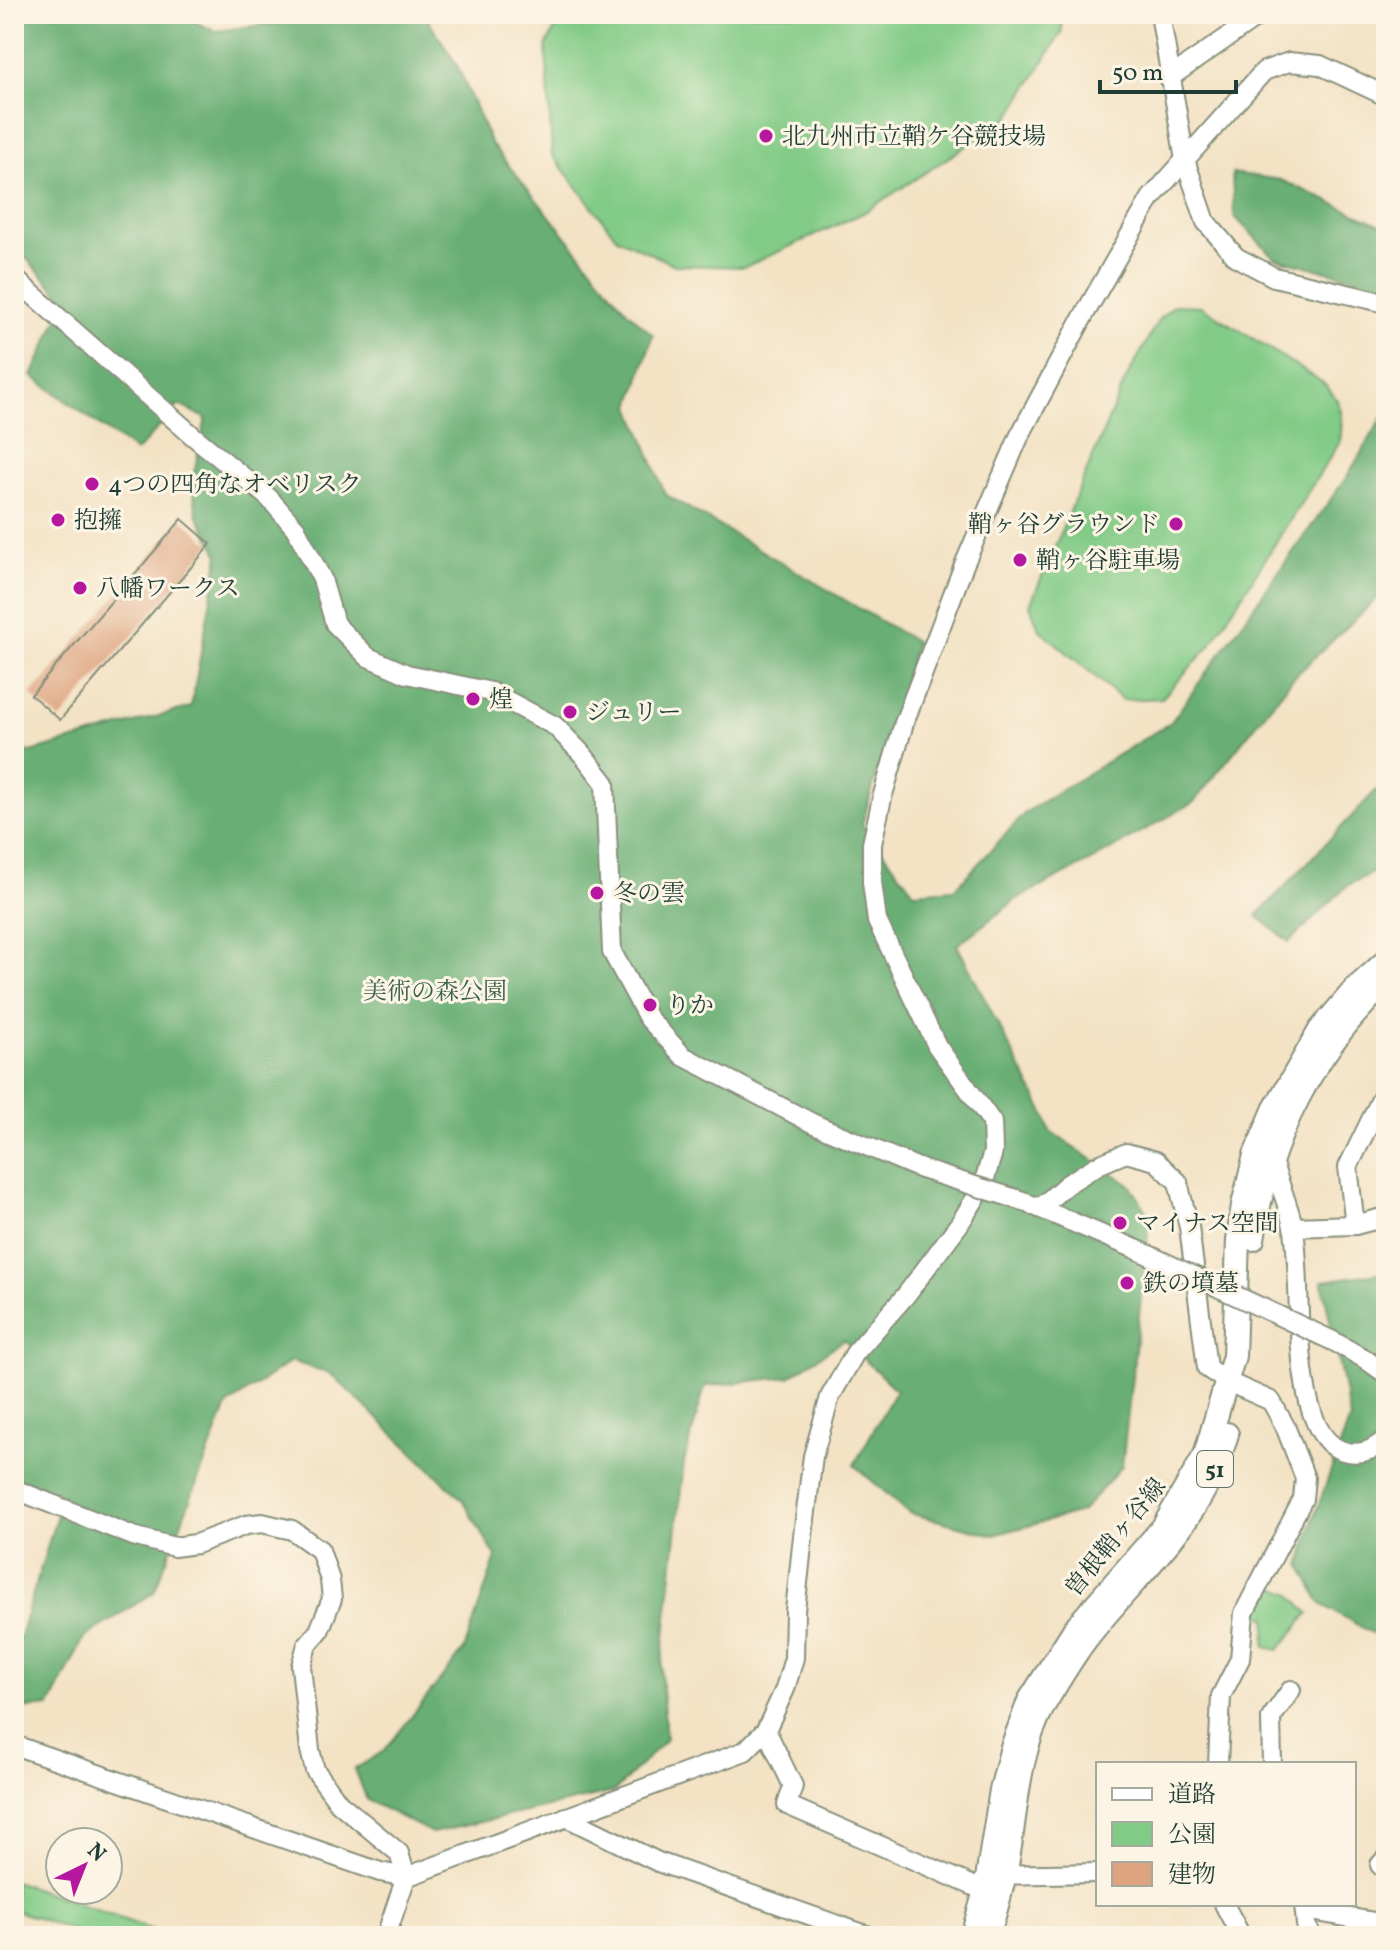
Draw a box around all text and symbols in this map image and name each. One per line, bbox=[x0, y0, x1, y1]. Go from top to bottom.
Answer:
scale bar bbox=[1100, 44, 1236, 94]
text: 50 m bbox=[1112, 57, 1164, 91]
place label: 北九州市立鞘ケ谷競技場 bbox=[782, 121, 1046, 155]
marker: 北九州市立鞘ケ谷競技場 bbox=[757, 127, 775, 145]
place label: 4つの四角なオベリスク bbox=[108, 469, 362, 503]
marker: 4つの四角なオベリスク bbox=[83, 475, 101, 493]
place label: 抱擁 bbox=[74, 505, 122, 539]
place label: 鞘ヶ谷グラウンド bbox=[968, 509, 1160, 543]
marker: 抱擁 bbox=[49, 511, 67, 529]
marker: 鞘ヶ谷グラウンド bbox=[1167, 515, 1185, 533]
place label: 鞘ヶ谷駐車場 bbox=[1036, 545, 1180, 579]
marker: 鞘ヶ谷駐車場 bbox=[1011, 551, 1029, 569]
place label: 八幡ワークス bbox=[96, 573, 240, 607]
marker: 八幡ワークス bbox=[71, 579, 89, 597]
place label: 煌 bbox=[489, 684, 513, 718]
marker: 煌 bbox=[464, 690, 482, 708]
place label: ジュリー bbox=[586, 697, 682, 731]
marker: ジュリー bbox=[561, 703, 579, 721]
place label: 冬の雲 bbox=[613, 878, 685, 912]
marker: 冬の雲 bbox=[588, 884, 606, 902]
park label: 美術の森公園 bbox=[363, 976, 507, 1010]
place label: りか bbox=[666, 990, 714, 1024]
marker: りか bbox=[641, 996, 659, 1014]
place label: マイナス空間 bbox=[1136, 1208, 1279, 1242]
marker: マイナス空間 bbox=[1111, 1214, 1129, 1232]
place label: 鉄の墳墓 bbox=[1143, 1268, 1239, 1302]
marker: 鉄の墳墓 bbox=[1118, 1274, 1136, 1292]
road number: 51 bbox=[1197, 1451, 1233, 1487]
street label: 曽根鞘ヶ谷線 bbox=[1058, 1472, 1175, 1605]
legend bbox=[1096, 1762, 1356, 1906]
text: 道路 bbox=[1168, 1779, 1216, 1813]
text: 公園 bbox=[1168, 1819, 1216, 1853]
north arrow bbox=[44, 1826, 124, 1906]
text: N bbox=[80, 1836, 112, 1870]
text: 建物 bbox=[1168, 1859, 1216, 1893]

